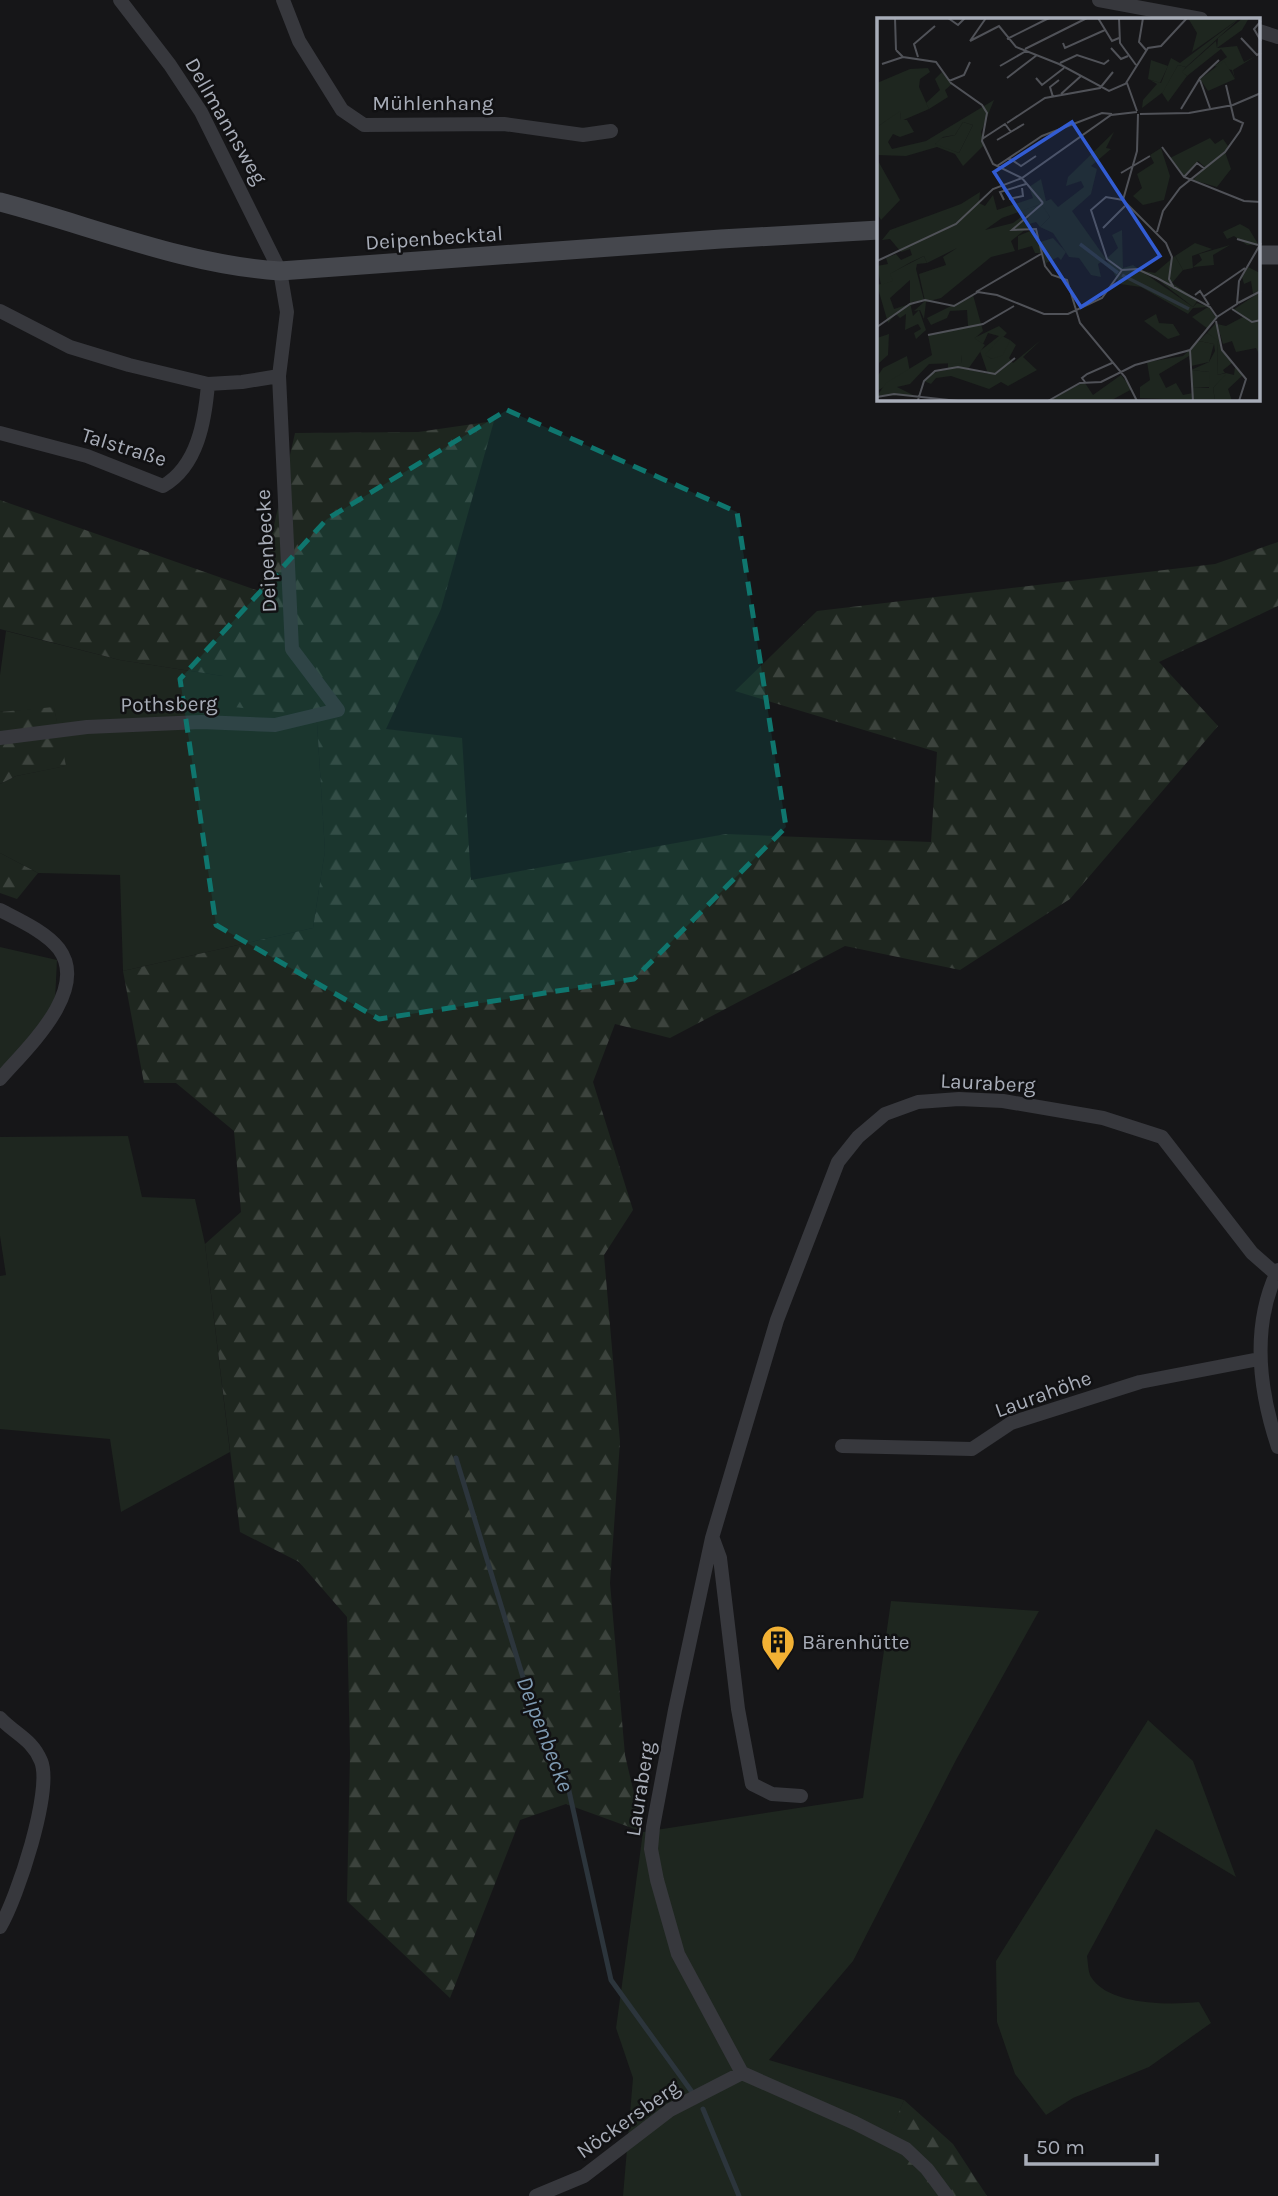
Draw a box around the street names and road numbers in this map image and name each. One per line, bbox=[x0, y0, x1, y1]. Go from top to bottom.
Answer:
street label: Dellmannsweg bbox=[180, 54, 272, 189]
street label: Mühlenhang bbox=[372, 91, 494, 115]
street label: Deipenbecktal bbox=[364, 221, 504, 255]
street label: Talstraße bbox=[78, 423, 170, 471]
street label: Deipenbecke bbox=[251, 489, 281, 613]
street label: Pothsberg bbox=[120, 691, 218, 717]
street label: Lauraberg bbox=[940, 1069, 1036, 1097]
street label: Laurahöhe bbox=[992, 1365, 1094, 1423]
street label: Lauraberg bbox=[621, 1740, 659, 1838]
street label: Nöckersberg bbox=[572, 2075, 684, 2163]

